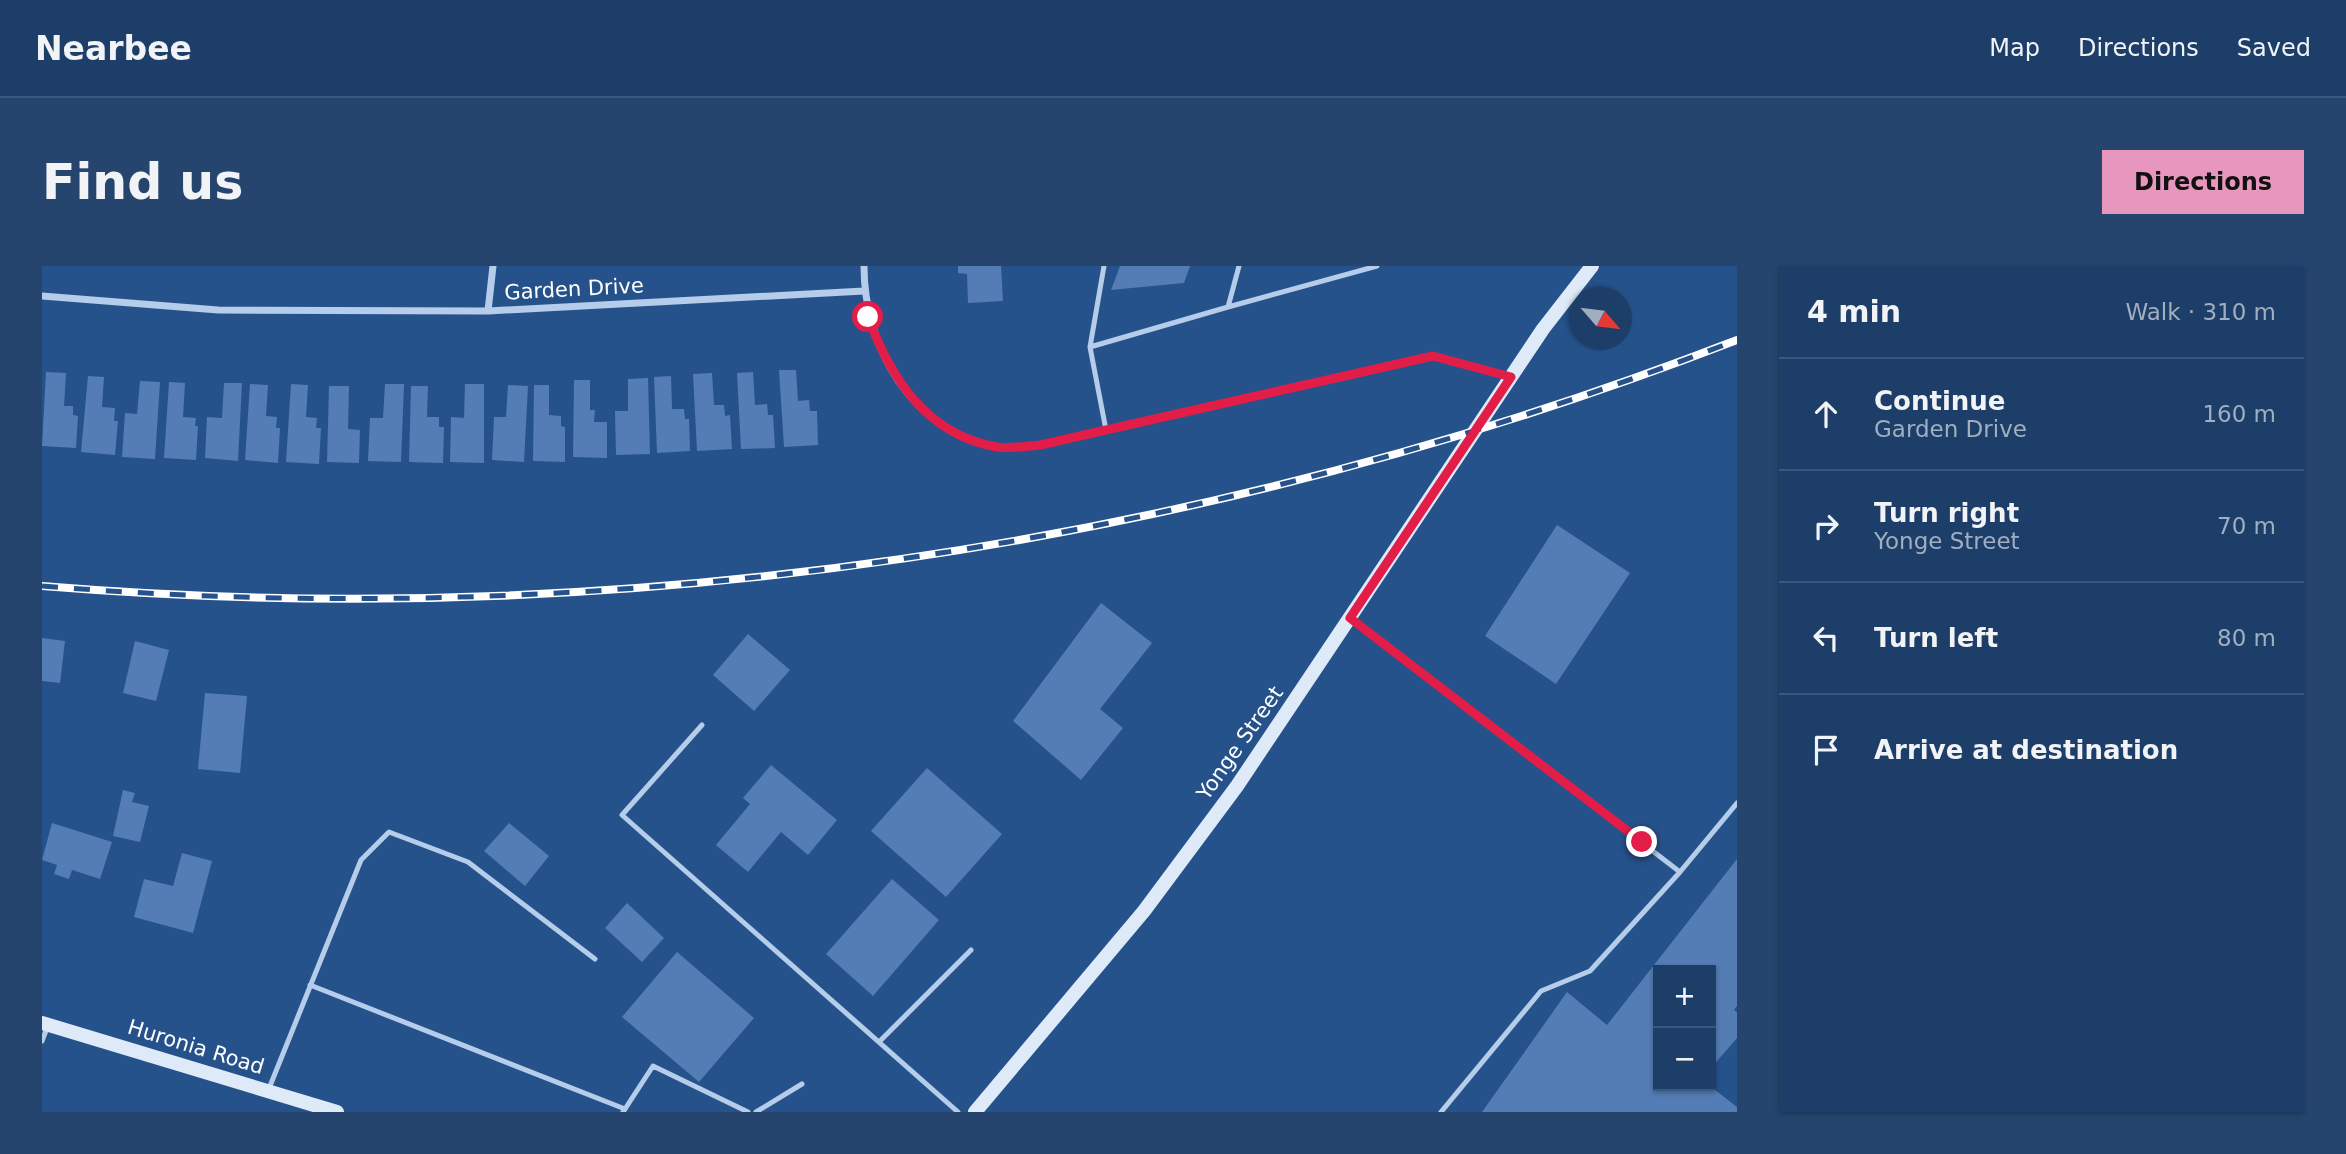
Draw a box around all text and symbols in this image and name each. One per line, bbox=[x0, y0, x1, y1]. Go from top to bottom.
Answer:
text: Nearbee bbox=[35, 29, 192, 68]
text: Map bbox=[1989, 34, 2040, 62]
text: Directions bbox=[2078, 34, 2199, 62]
text: Saved bbox=[2237, 34, 2311, 62]
button: Directions bbox=[2102, 150, 2304, 214]
text: Find us bbox=[42, 154, 243, 211]
street label: Garden Drive bbox=[504, 273, 644, 305]
north arrow bbox=[1569, 287, 1632, 350]
text: 4 min bbox=[1807, 294, 1901, 329]
text: Walk · 310 m bbox=[2125, 299, 2276, 325]
route start bbox=[852, 301, 883, 332]
text: Continue bbox=[1874, 386, 2005, 416]
icon: ahead bbox=[1807, 395, 1845, 433]
text: 160 m bbox=[2202, 401, 2276, 427]
text: Garden Drive bbox=[1874, 416, 2027, 442]
text: Turn right bbox=[1874, 498, 2019, 528]
icon: right bbox=[1807, 507, 1845, 545]
text: 70 m bbox=[2217, 513, 2276, 539]
text: Yonge Street bbox=[1874, 528, 2020, 554]
icon: left bbox=[1807, 619, 1845, 657]
text: Turn left bbox=[1874, 623, 1998, 653]
text: 80 m bbox=[2217, 625, 2276, 651]
street label: Yonge Street bbox=[1191, 682, 1288, 805]
icon: arrive bbox=[1807, 731, 1845, 769]
text: Arrive at destination bbox=[1874, 735, 2178, 765]
route end bbox=[1626, 826, 1657, 857]
map controls bbox=[1653, 965, 1716, 1091]
button: + bbox=[1653, 965, 1716, 1028]
street label: Huronia Road bbox=[125, 1015, 267, 1079]
button: − bbox=[1653, 1028, 1716, 1091]

